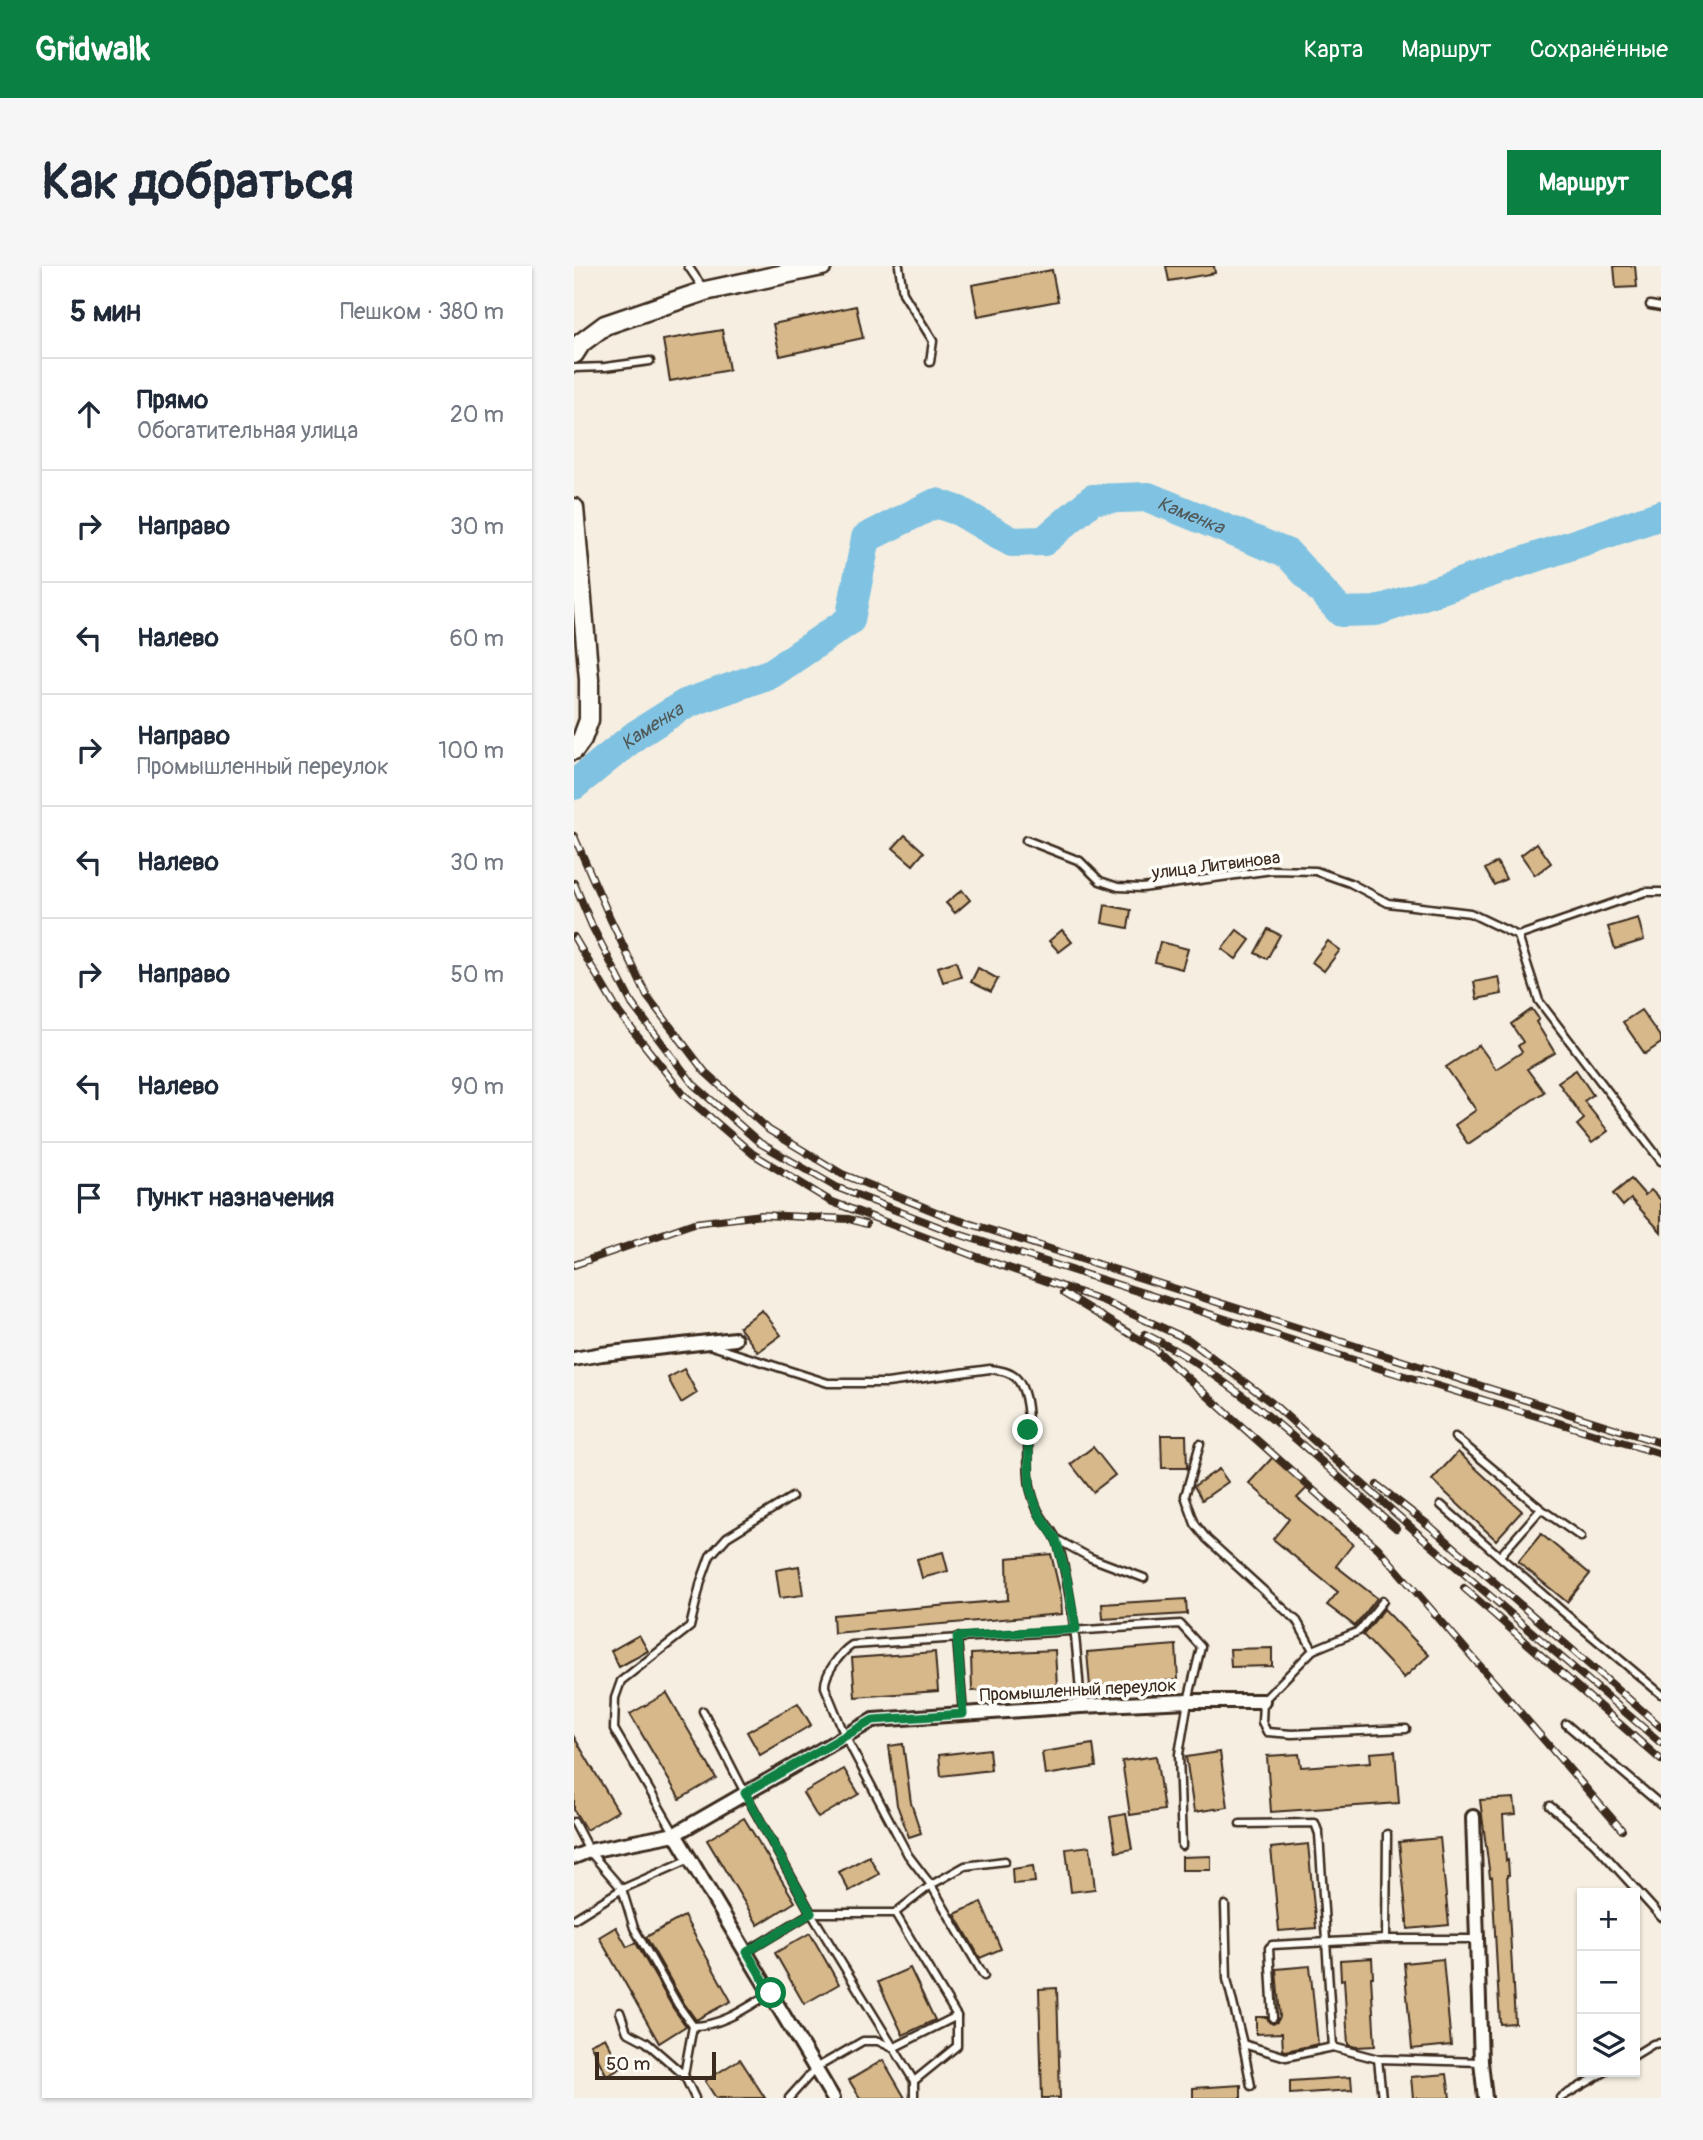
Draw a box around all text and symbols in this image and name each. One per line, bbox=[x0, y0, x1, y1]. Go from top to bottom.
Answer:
text: Gridwalk bbox=[35, 29, 150, 70]
text: Карта bbox=[1304, 35, 1363, 64]
text: Маршрут bbox=[1401, 35, 1492, 64]
text: Сохранённые bbox=[1530, 35, 1668, 64]
button: Маршрут bbox=[1507, 150, 1661, 215]
text: Как добраться bbox=[42, 152, 354, 213]
text: 5 мин bbox=[70, 293, 141, 330]
text: Пешком · 380 m bbox=[340, 297, 504, 326]
text: Прямо bbox=[137, 384, 208, 416]
icon: ahead bbox=[70, 395, 108, 433]
text: 20 m bbox=[450, 400, 504, 429]
text: Обогатительная улица bbox=[137, 416, 358, 445]
water label: Каменка bbox=[1154, 491, 1229, 540]
icon: right bbox=[70, 507, 108, 545]
text: Направо bbox=[137, 510, 230, 542]
text: 30 m bbox=[450, 512, 504, 541]
icon: left bbox=[70, 619, 108, 657]
text: Налево bbox=[137, 622, 219, 654]
text: 60 m bbox=[449, 624, 504, 653]
water label: Каменка bbox=[616, 697, 689, 756]
text: Направо bbox=[137, 720, 230, 752]
icon: right bbox=[70, 731, 108, 769]
text: 100 m bbox=[438, 736, 504, 765]
text: Промышленный переулок bbox=[137, 752, 389, 781]
icon: left bbox=[70, 843, 108, 881]
text: Налево bbox=[137, 846, 219, 878]
street label: улица Литвинова bbox=[1150, 846, 1282, 885]
text: 30 m bbox=[450, 848, 504, 877]
icon: right bbox=[70, 955, 108, 993]
text: Направо bbox=[137, 958, 230, 990]
text: 50 m bbox=[450, 960, 504, 989]
icon: left bbox=[70, 1067, 108, 1105]
text: Налево bbox=[137, 1070, 219, 1102]
text: 90 m bbox=[451, 1072, 504, 1101]
icon: arrive bbox=[70, 1179, 108, 1217]
text: Пункт назначения bbox=[137, 1182, 334, 1214]
route end bbox=[1012, 1414, 1043, 1445]
street label: Промышленный переулок bbox=[979, 1674, 1177, 1707]
map controls bbox=[1577, 1888, 1640, 2077]
button: + bbox=[1577, 1888, 1640, 1951]
button: − bbox=[1577, 1951, 1640, 2014]
route start bbox=[755, 1977, 786, 2008]
button: layers bbox=[1577, 2014, 1640, 2077]
scale bar bbox=[595, 2049, 716, 2081]
text: 50 m bbox=[606, 2052, 650, 2076]

